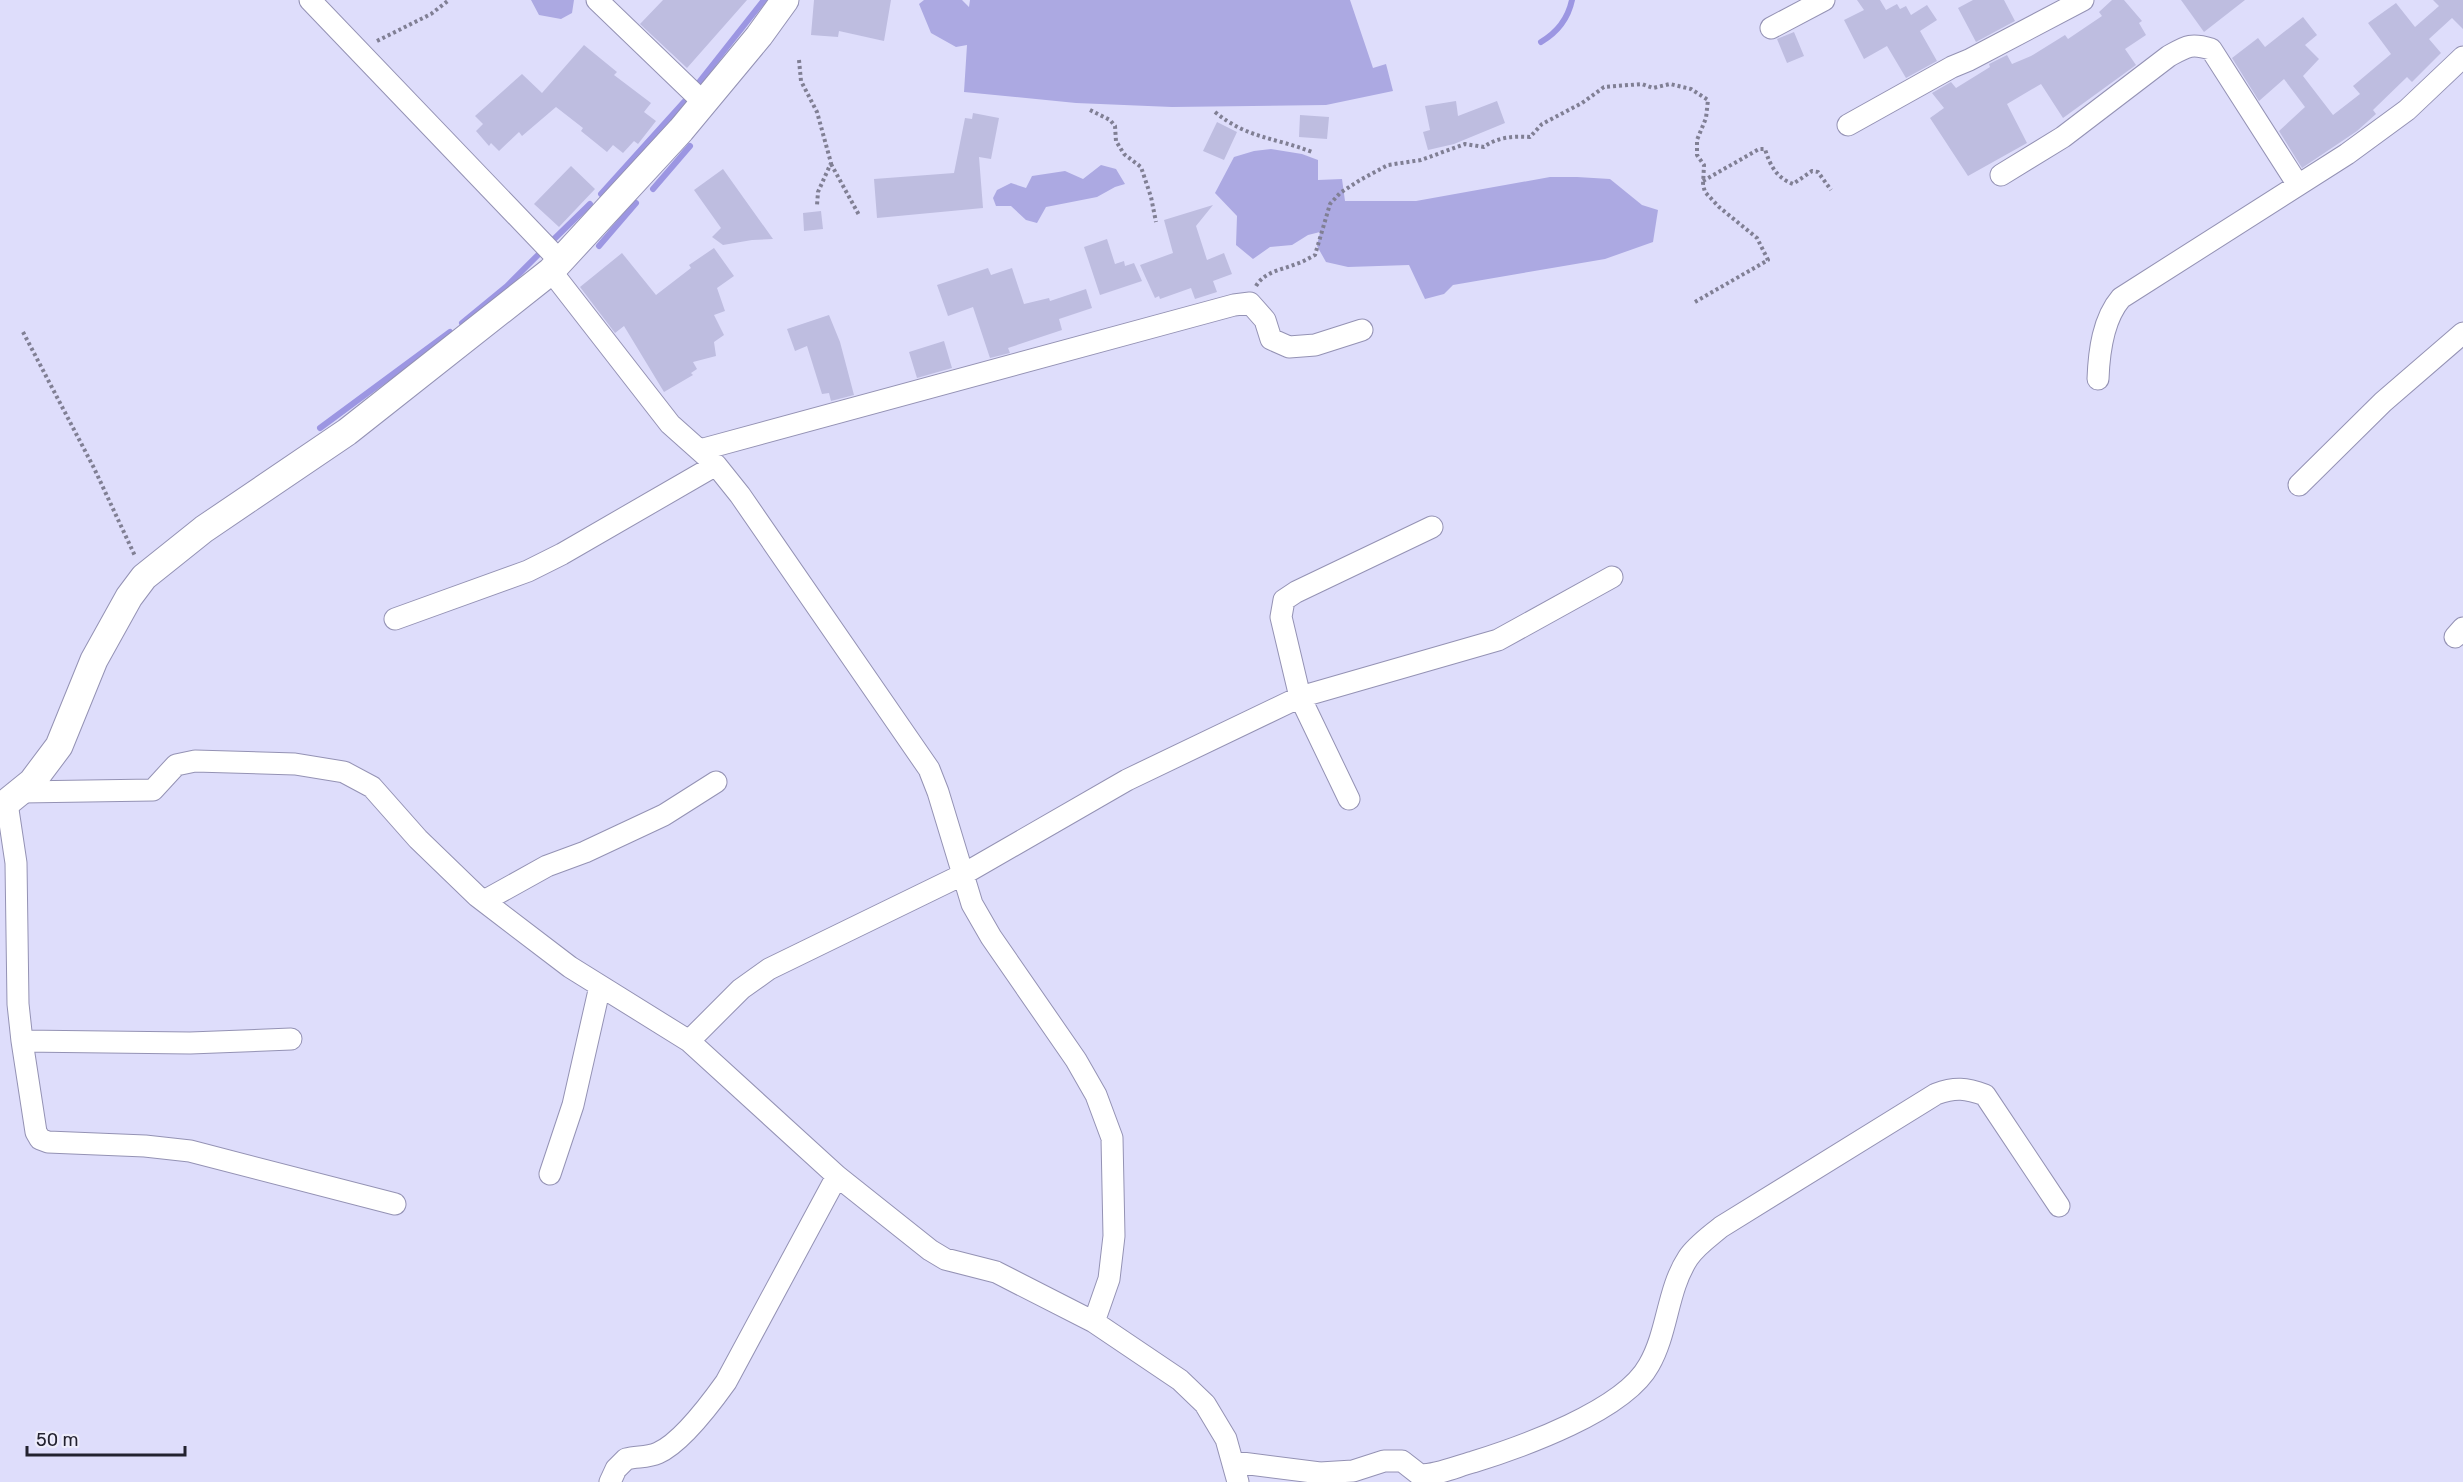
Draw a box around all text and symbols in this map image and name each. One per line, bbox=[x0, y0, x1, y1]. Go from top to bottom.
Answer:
scale bar bbox=[27, 1419, 184, 1457]
text: 50 m bbox=[36, 1429, 79, 1451]

